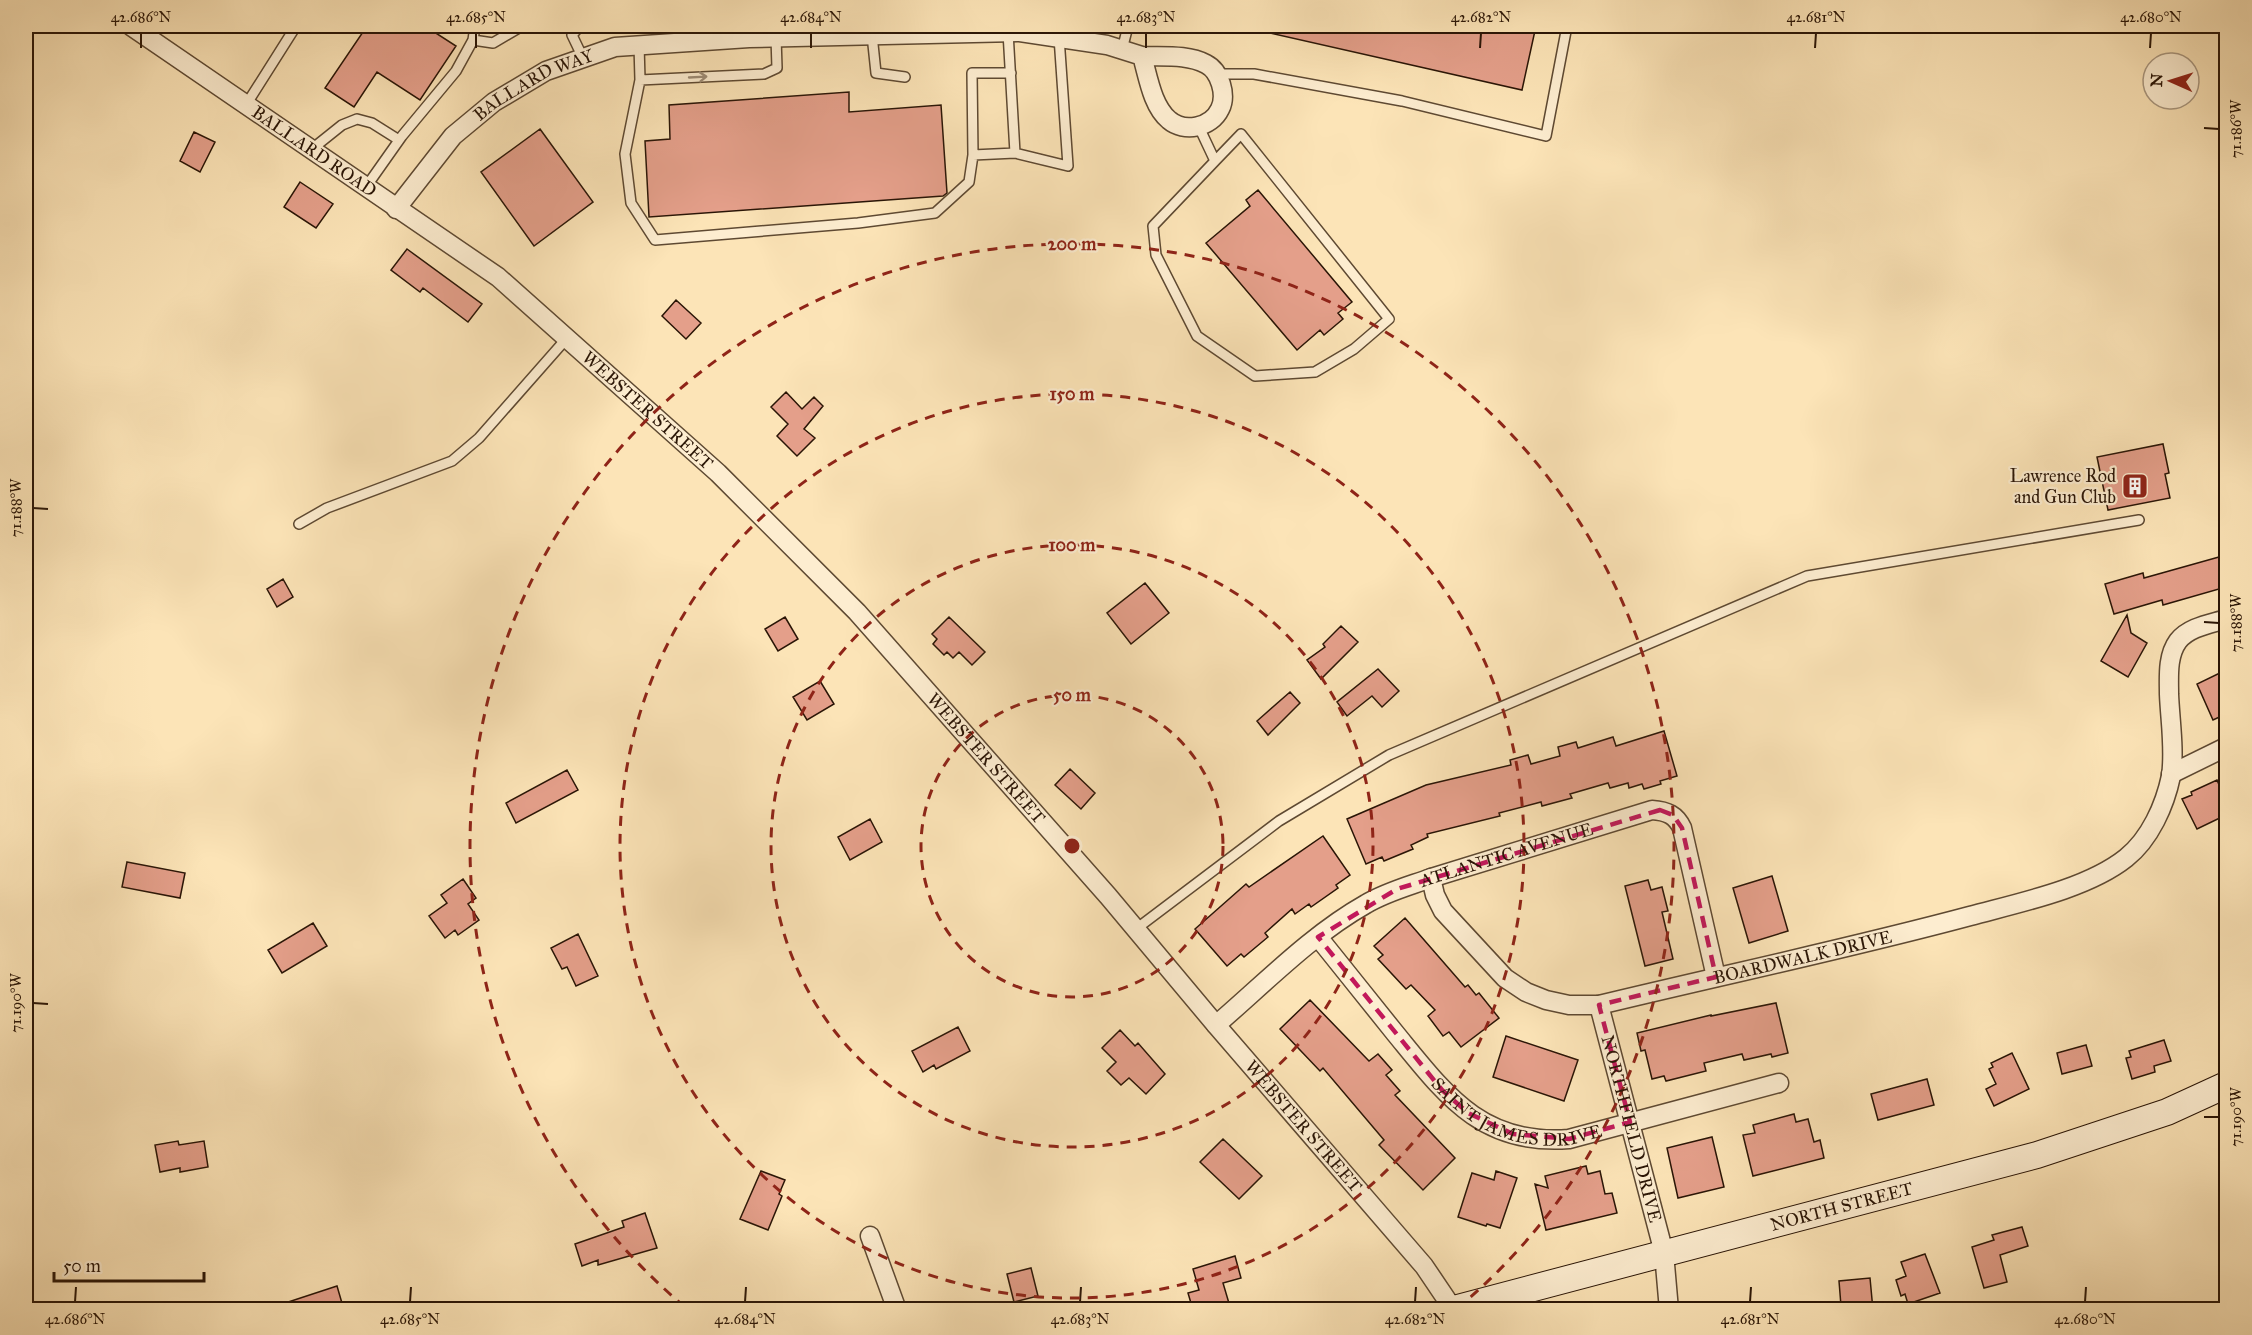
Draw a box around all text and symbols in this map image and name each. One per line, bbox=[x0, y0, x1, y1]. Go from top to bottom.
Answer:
text: 42.686°N bbox=[111, 8, 172, 26]
text: 42.685°N bbox=[446, 8, 506, 26]
text: 42.684°N bbox=[780, 8, 842, 26]
text: 42.683°N bbox=[1117, 8, 1176, 26]
text: 42.682°N bbox=[1451, 8, 1511, 26]
text: 42.681°N bbox=[1787, 8, 1846, 26]
text: 42.680°N bbox=[2120, 8, 2182, 26]
street label: BALLARD WAY bbox=[469, 44, 597, 126]
north arrow bbox=[2141, 51, 2201, 111]
one-way arrow bbox=[688, 71, 708, 82]
text: N bbox=[2147, 73, 2166, 88]
text: 71.186°W bbox=[2227, 99, 2245, 158]
street label: BALLARD ROAD bbox=[248, 101, 381, 202]
text: 200 m bbox=[1048, 233, 1097, 255]
street label: WEBSTER STREET bbox=[578, 346, 718, 474]
text: 150 m bbox=[1050, 383, 1095, 405]
place label: Lawrence Rod and Gun Club bbox=[2010, 465, 2116, 508]
building icon: Lawrence Rod and Gun Club bbox=[2120, 471, 2150, 501]
text: 71.188°W bbox=[7, 478, 25, 537]
text: 100 m bbox=[1049, 534, 1096, 556]
text: 71.188°W bbox=[2227, 593, 2245, 652]
text: 50 m bbox=[1053, 684, 1092, 706]
street label: WEBSTER STREET bbox=[922, 688, 1050, 828]
street label: ATLANTIC AVENUE bbox=[1416, 818, 1596, 892]
centre of rings bbox=[1062, 836, 1082, 856]
street label: BOARDWALK DRIVE bbox=[1711, 926, 1894, 989]
text: 71.190°W bbox=[7, 973, 25, 1033]
street label: NORTHFIELD DRIVE bbox=[1596, 1033, 1667, 1225]
street label: WEBSTER STREET bbox=[1240, 1056, 1367, 1197]
street label: SAINT JAMES DRIVE bbox=[1427, 1073, 1604, 1151]
text: 71.190°W bbox=[2227, 1087, 2245, 1147]
street label: NORTH STREET bbox=[1768, 1177, 1915, 1236]
scale bar bbox=[54, 1245, 204, 1283]
text: 50 m bbox=[63, 1255, 101, 1277]
text: 42.686°N bbox=[45, 1310, 106, 1328]
text: 42.685°N bbox=[380, 1310, 440, 1328]
text: 42.684°N bbox=[714, 1310, 776, 1328]
text: 42.683°N bbox=[1051, 1310, 1110, 1328]
text: 42.682°N bbox=[1385, 1310, 1445, 1328]
text: 42.681°N bbox=[1721, 1310, 1780, 1328]
text: 42.680°N bbox=[2054, 1310, 2116, 1328]

